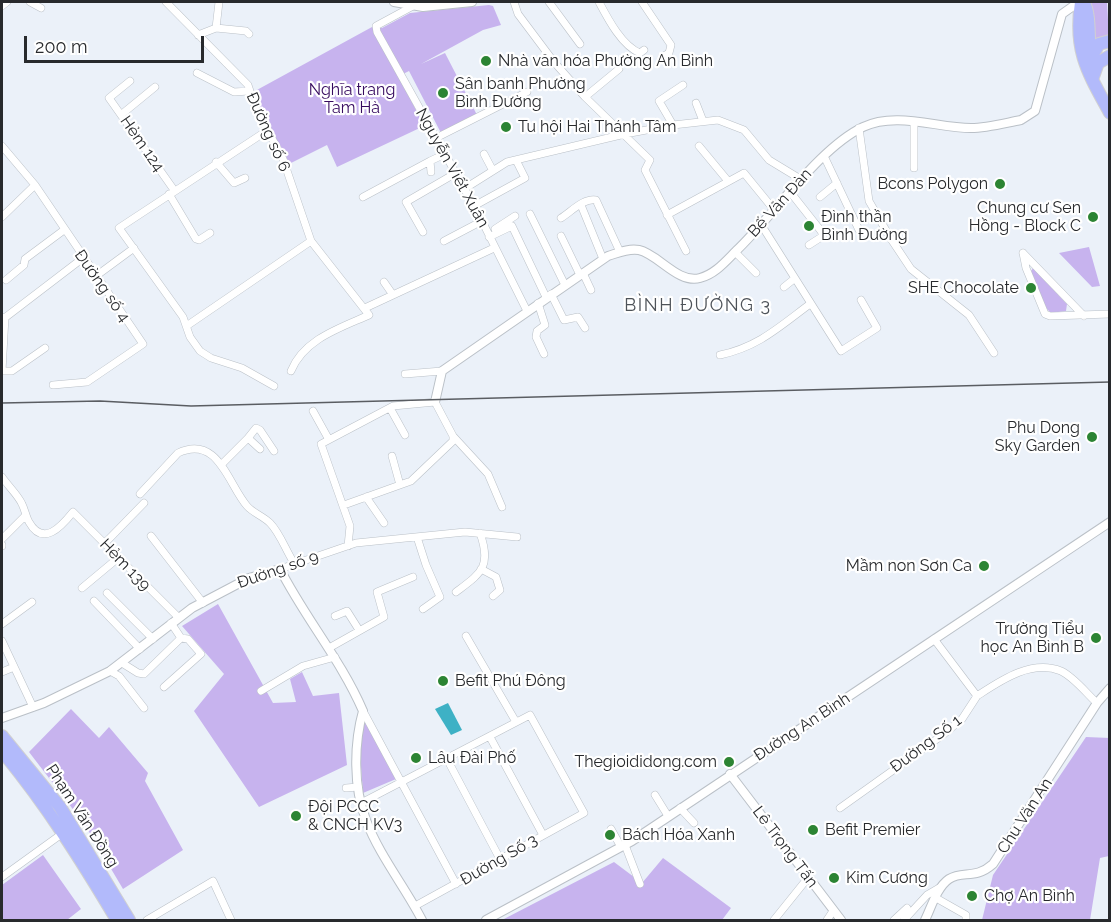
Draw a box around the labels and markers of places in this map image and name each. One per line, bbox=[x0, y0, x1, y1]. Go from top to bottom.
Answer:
place label: Nhà văn hóa Phường An Bình bbox=[498, 51, 713, 71]
marker: Nhà văn hóa Phường An Bình bbox=[479, 54, 493, 68]
place label: Sân banh Phường Bình Đường bbox=[455, 74, 586, 112]
marker: Sân banh Phường Bình Đường bbox=[436, 86, 450, 100]
place label: Tu hội Hai Thánh Tâm bbox=[518, 117, 676, 137]
marker: Tu hội Hai Thánh Tâm bbox=[499, 120, 513, 134]
place label: Bcons Polygon bbox=[877, 174, 988, 194]
marker: Bcons Polygon bbox=[993, 177, 1007, 191]
place label: Chung cư Sen Hồng - Block C bbox=[969, 198, 1081, 236]
place label: Đình thần Bình Đường bbox=[821, 207, 908, 245]
marker: Chung cư Sen Hồng - Block C bbox=[1086, 210, 1100, 224]
marker: Đình thần Bình Đường bbox=[802, 219, 816, 233]
place label: SHE Chocolate bbox=[908, 278, 1019, 298]
marker: SHE Chocolate bbox=[1024, 281, 1038, 295]
place label: Phu Dong Sky Garden bbox=[995, 418, 1080, 456]
marker: Phu Dong Sky Garden bbox=[1085, 430, 1099, 444]
place label: Mầm non Sơn Ca bbox=[846, 556, 972, 576]
marker: Mầm non Sơn Ca bbox=[977, 559, 991, 573]
place label: Trường Tiểu học An Bình B bbox=[981, 619, 1084, 657]
marker: Trường Tiểu học An Bình B bbox=[1089, 631, 1103, 645]
place label: Befit Phú Đông bbox=[455, 671, 566, 691]
marker: Befit Phú Đông bbox=[436, 674, 450, 688]
place label: Lâu Đài Phố bbox=[428, 748, 516, 768]
marker: Lâu Đài Phố bbox=[409, 751, 423, 765]
place label: Thegioididong.com bbox=[574, 752, 717, 772]
marker: Thegioididong.com bbox=[722, 755, 736, 769]
place label: Đội PCCC & CNCH KV3 bbox=[308, 797, 402, 835]
marker: Đội PCCC & CNCH KV3 bbox=[289, 809, 303, 823]
place label: Befit Premier bbox=[825, 820, 920, 840]
marker: Befit Premier bbox=[806, 823, 820, 837]
place label: Bách Hóa Xanh bbox=[622, 825, 735, 845]
marker: Bách Hóa Xanh bbox=[603, 828, 617, 842]
place label: Kim Cương bbox=[846, 868, 928, 888]
marker: Kim Cương bbox=[827, 871, 841, 885]
place label: Chợ An Bình bbox=[984, 886, 1075, 906]
marker: Chợ An Bình bbox=[965, 889, 979, 903]

